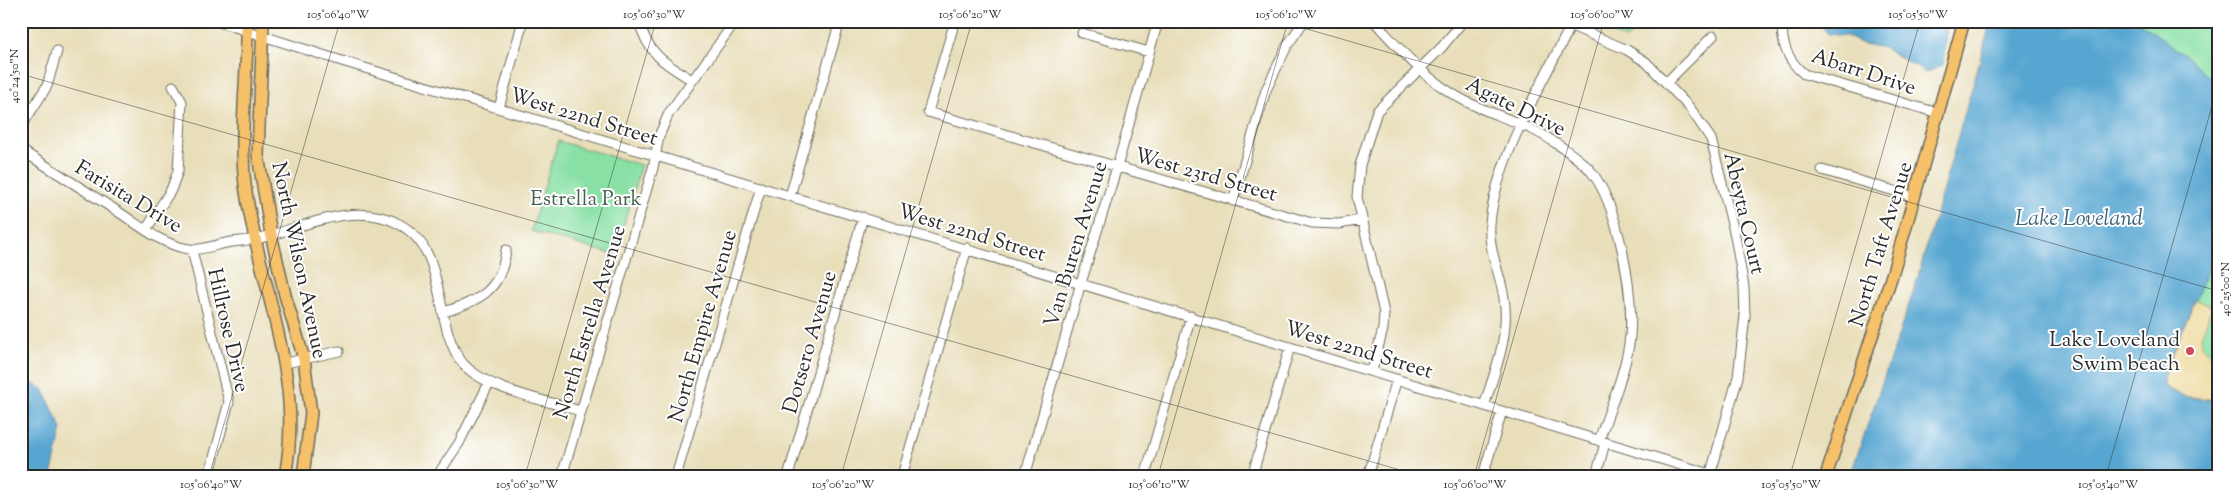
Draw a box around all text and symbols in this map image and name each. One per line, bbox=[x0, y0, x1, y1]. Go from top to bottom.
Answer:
text: 105°06'40"W bbox=[307, 6, 370, 24]
text: 105°06'30"W bbox=[623, 6, 686, 24]
text: 105°06'20"W bbox=[939, 6, 1002, 24]
text: 105°06'10"W bbox=[1255, 6, 1317, 24]
text: 105°06'00"W bbox=[1571, 6, 1634, 24]
text: 105°05'50"W bbox=[1888, 6, 1948, 24]
street label: Abarr Drive bbox=[1807, 42, 1920, 104]
text: 40°24'50"N bbox=[6, 48, 24, 103]
street label: Agate Drive bbox=[1460, 71, 1570, 145]
street label: West 22nd Street bbox=[506, 81, 661, 155]
street label: West 23rd Street bbox=[1130, 141, 1280, 211]
street label: Abeyta Court bbox=[1714, 149, 1772, 278]
street label: Farisita Drive bbox=[69, 154, 187, 242]
street label: Van Buren Avenue bbox=[1037, 158, 1116, 331]
street label: North Taft Avenue bbox=[1843, 158, 1921, 331]
street label: North Wilson Avenue bbox=[263, 159, 334, 362]
park label: Estrella Park bbox=[530, 185, 642, 215]
street label: West 22nd Street bbox=[894, 197, 1049, 271]
water label: Lake Loveland bbox=[2015, 204, 2143, 236]
street label: North Estrella Avenue bbox=[547, 222, 635, 423]
street label: North Empire Avenue bbox=[662, 227, 746, 427]
text: 40°25'00"N bbox=[2217, 261, 2235, 316]
street label: Hillrose Drive bbox=[198, 265, 256, 395]
street label: Dotsero Avenue bbox=[776, 268, 846, 417]
street label: West 22nd Street bbox=[1281, 314, 1436, 388]
place label: Lake Loveland Swim beach bbox=[2049, 326, 2180, 380]
marker: Lake Loveland Swim beach bbox=[2184, 345, 2196, 357]
text: 105°06'40"W bbox=[180, 476, 243, 494]
text: 105°06'30"W bbox=[496, 476, 559, 494]
text: 105°06'20"W bbox=[812, 476, 875, 494]
text: 105°06'10"W bbox=[1128, 476, 1190, 494]
text: 105°06'00"W bbox=[1444, 476, 1507, 494]
text: 105°05'50"W bbox=[1761, 476, 1821, 494]
text: 105°05'40"W bbox=[2078, 476, 2139, 494]

